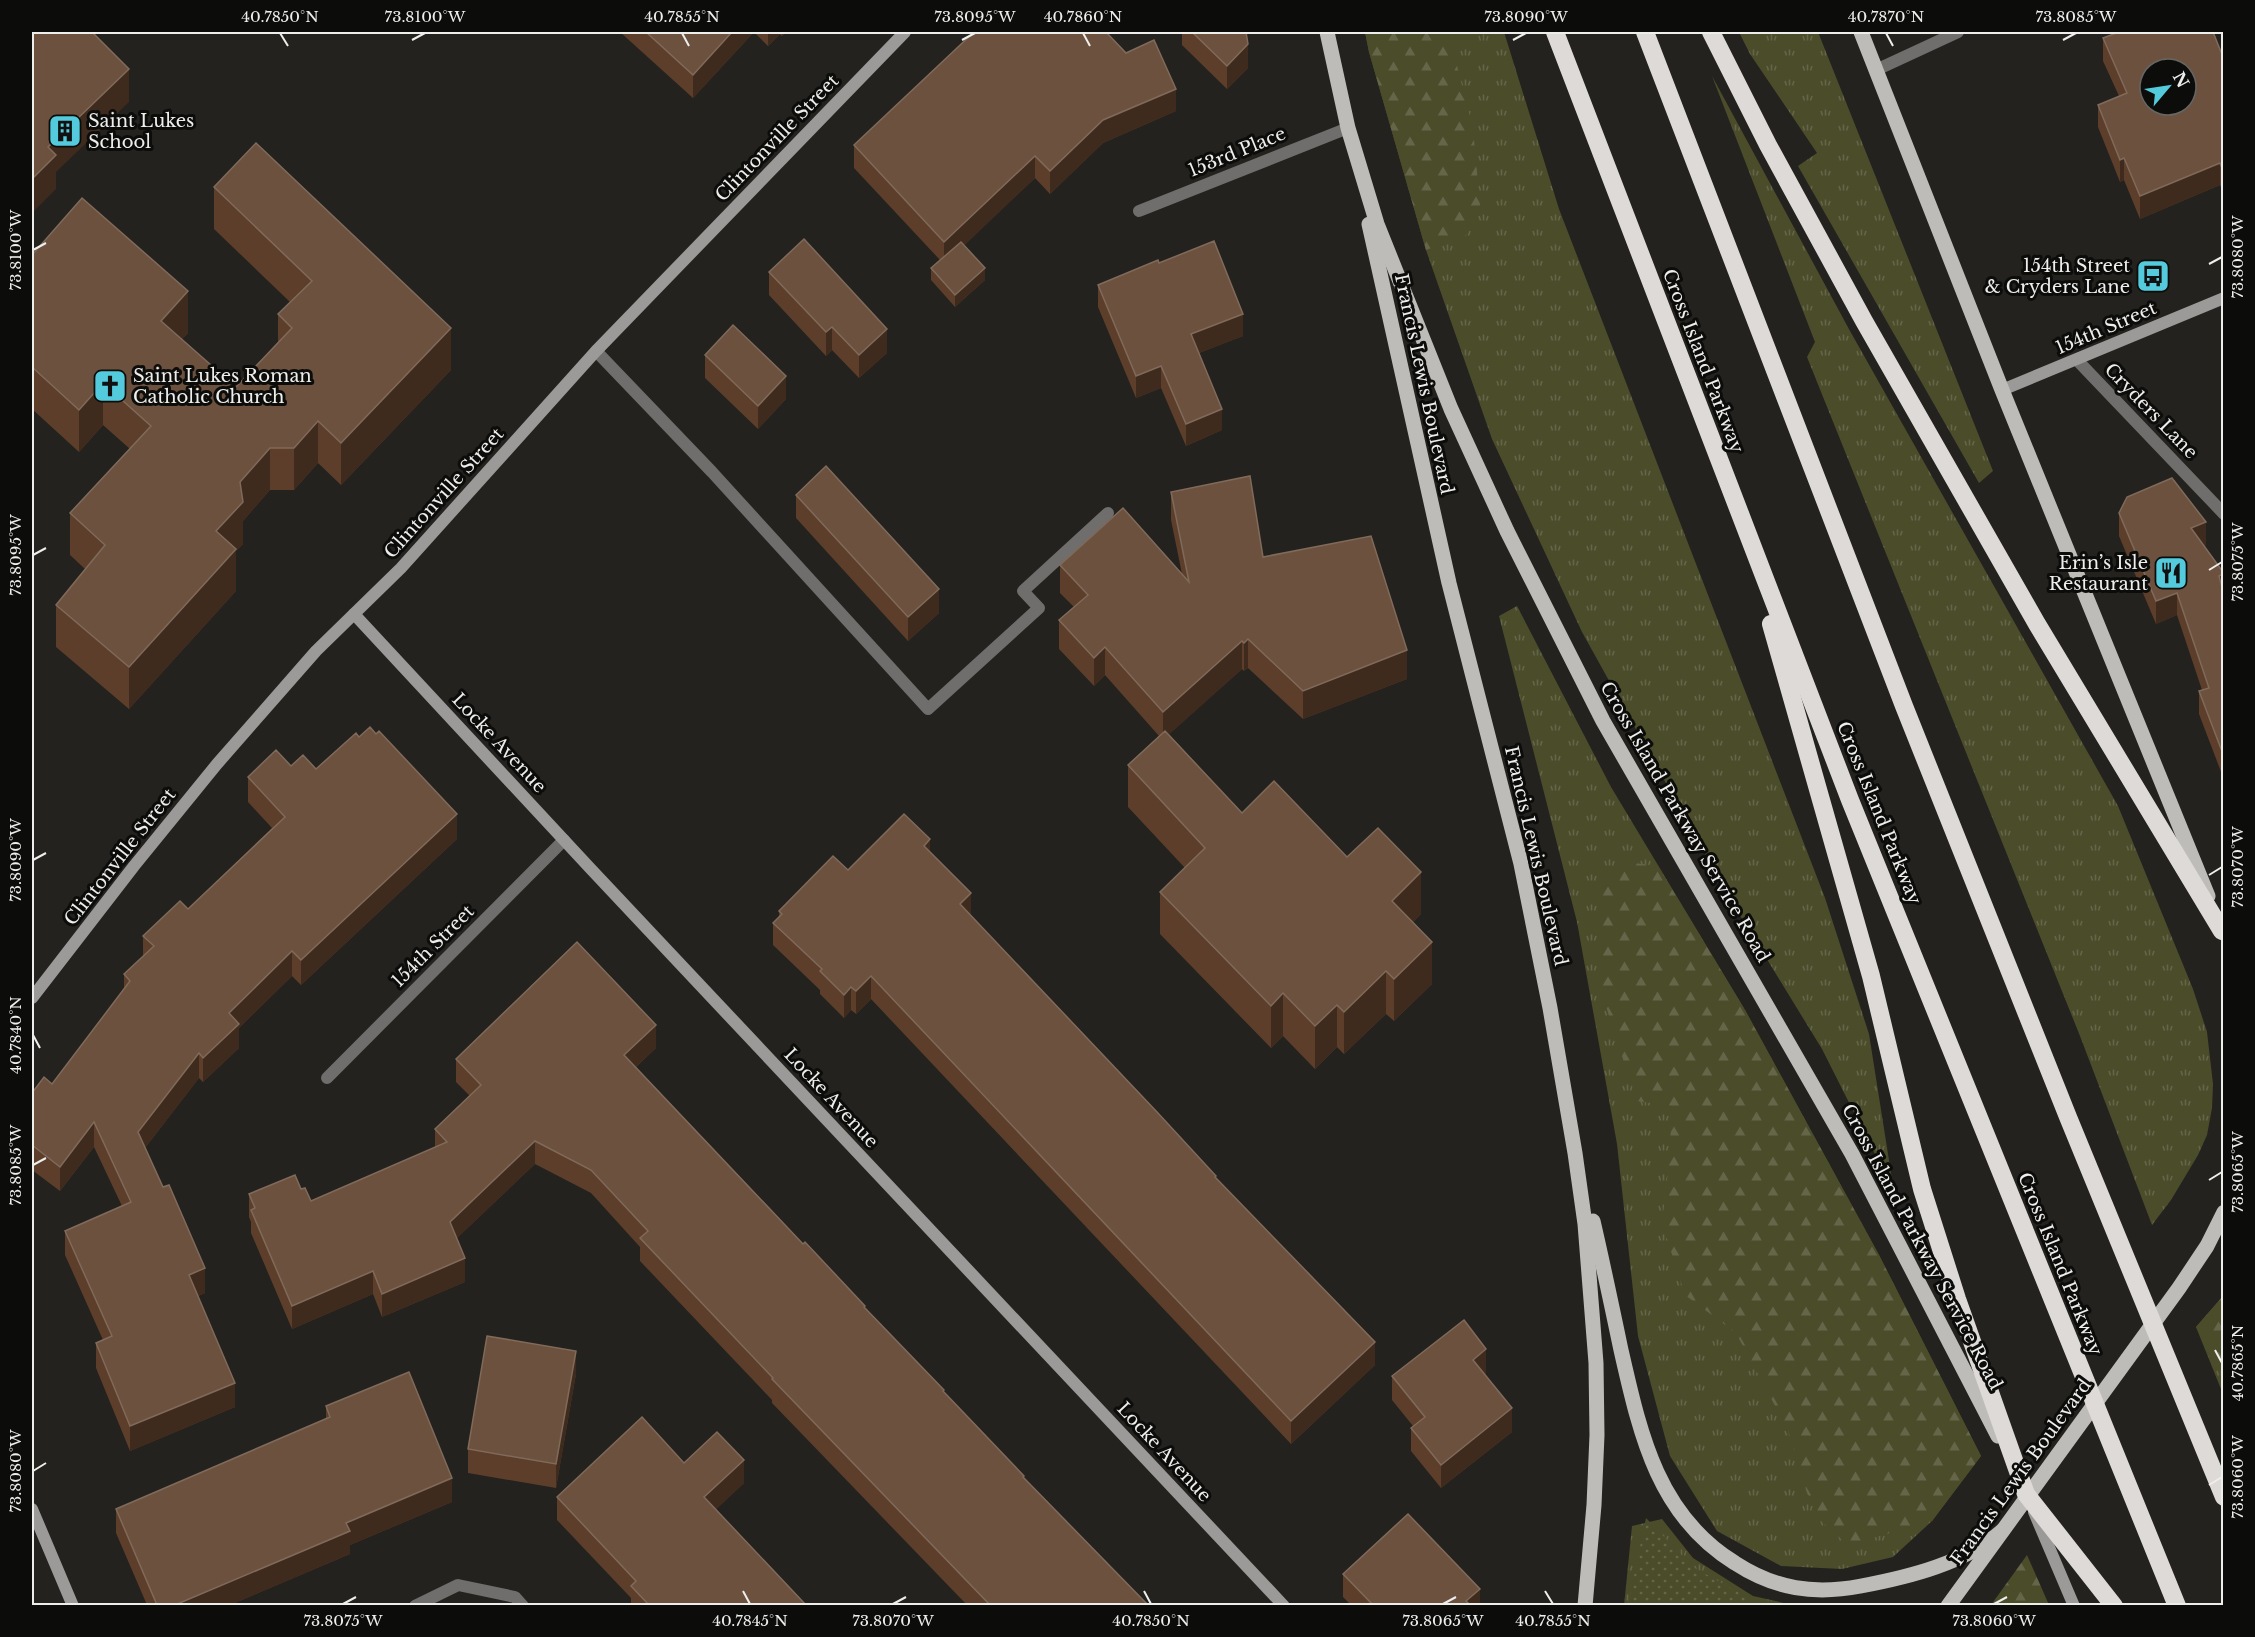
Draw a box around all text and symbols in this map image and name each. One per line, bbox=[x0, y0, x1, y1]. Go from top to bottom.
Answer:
text: 40.7850°N bbox=[241, 7, 319, 26]
text: 73.8100°W bbox=[385, 7, 466, 26]
text: 40.7855°N bbox=[644, 7, 720, 26]
text: 73.8095°W bbox=[934, 7, 1016, 26]
text: 40.7860°N bbox=[1044, 7, 1122, 26]
text: 73.8090°W bbox=[1484, 7, 1568, 26]
text: 40.7870°N bbox=[1848, 7, 1924, 26]
text: 73.8085°W bbox=[2036, 7, 2117, 26]
north arrow bbox=[2138, 57, 2198, 117]
text: N bbox=[2169, 68, 2194, 91]
street label: Clintonville Street bbox=[711, 70, 843, 206]
place label: Saint Lukes School bbox=[88, 110, 194, 153]
building icon: Saint Lukes School bbox=[47, 113, 83, 149]
street label: 153rd Place bbox=[1185, 122, 1289, 182]
text: 73.8100°W bbox=[6, 209, 25, 290]
text: 73.8080°W bbox=[2228, 215, 2247, 299]
place label: 154th Street & Cryders Lane bbox=[1985, 255, 2130, 298]
bus stop icon: 154th Street & Cryders Lane bbox=[2135, 258, 2171, 294]
street label: Cross Island Parkway bbox=[1658, 266, 1748, 457]
street label: Francis Lewis Boulevard bbox=[1390, 272, 1458, 496]
street label: 154th Street bbox=[2052, 297, 2160, 359]
street label: Cryders Lane bbox=[2100, 359, 2202, 463]
place label: Saint Lukes Roman Catholic Church bbox=[133, 365, 312, 408]
church icon: Saint Lukes Roman Catholic Church bbox=[92, 368, 128, 404]
street label: Clintonville Street bbox=[380, 423, 508, 563]
text: 73.8095°W bbox=[6, 514, 25, 596]
text: 73.8075°W bbox=[2228, 522, 2247, 602]
place label: Erin’s Isle Restaurant bbox=[2049, 552, 2148, 595]
restaurant icon: Erin’s Isle Restaurant bbox=[2153, 555, 2189, 591]
street label: Cross Island Parkway Service Road bbox=[1595, 678, 1775, 966]
street label: Locke Avenue bbox=[447, 689, 551, 797]
street label: Cross Island Parkway bbox=[1832, 718, 1926, 908]
street label: Francis Lewis Boulevard bbox=[1500, 744, 1572, 968]
street label: Clintonville Street bbox=[60, 784, 180, 930]
text: 73.8090°W bbox=[6, 818, 25, 902]
text: 73.8070°W bbox=[2228, 826, 2247, 908]
street label: 154th Street bbox=[387, 900, 479, 992]
text: 40.7840°N bbox=[6, 996, 25, 1074]
street label: Locke Avenue bbox=[779, 1044, 883, 1152]
street label: Cross Island Parkway Service Road bbox=[1837, 1100, 2007, 1394]
text: 73.8085°W bbox=[6, 1124, 25, 1206]
text: 73.8065°W bbox=[2228, 1131, 2247, 1213]
street label: Cross Island Parkway bbox=[2013, 1169, 2107, 1359]
text: 40.7865°N bbox=[2228, 1325, 2247, 1401]
street label: Francis Lewis Boulevard bbox=[1946, 1375, 2096, 1569]
street label: Locke Avenue bbox=[1112, 1398, 1216, 1506]
text: 73.8080°W bbox=[6, 1429, 25, 1513]
text: 73.8060°W bbox=[2228, 1435, 2247, 1519]
text: 73.8075°W bbox=[303, 1611, 383, 1630]
text: 40.7845°N bbox=[712, 1611, 788, 1630]
text: 73.8070°W bbox=[852, 1611, 934, 1630]
text: 40.7850°N bbox=[1112, 1611, 1190, 1630]
text: 73.8065°W bbox=[1402, 1611, 1484, 1630]
text: 40.7855°N bbox=[1515, 1611, 1591, 1630]
text: 73.8060°W bbox=[1952, 1611, 2036, 1630]

